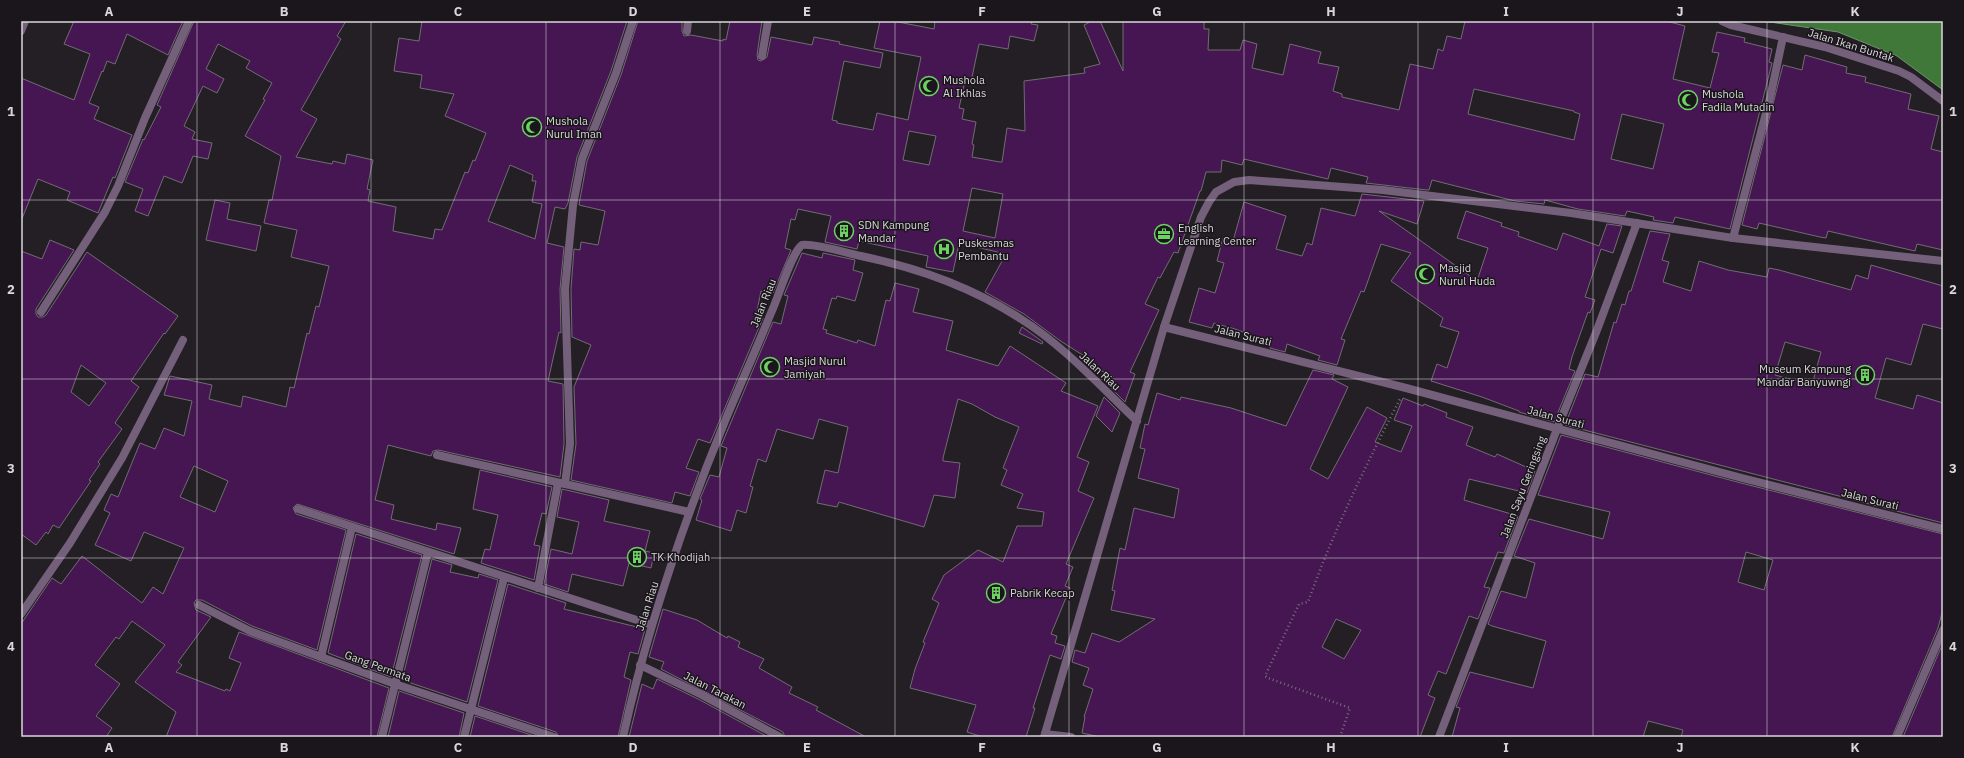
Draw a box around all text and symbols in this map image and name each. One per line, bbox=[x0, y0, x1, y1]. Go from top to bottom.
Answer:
text: A bbox=[105, 3, 114, 20]
text: B bbox=[280, 3, 289, 20]
text: C bbox=[454, 3, 463, 20]
text: D bbox=[628, 3, 638, 20]
text: E bbox=[803, 3, 811, 20]
text: F bbox=[978, 3, 986, 20]
text: G bbox=[1152, 3, 1162, 20]
text: H bbox=[1326, 3, 1336, 20]
text: I bbox=[1503, 3, 1509, 20]
text: J bbox=[1676, 3, 1684, 20]
text: K bbox=[1850, 3, 1860, 20]
street label: Jalan Ikan Buntak bbox=[1806, 25, 1896, 65]
place label: Mushola Al Ikhlas bbox=[943, 73, 986, 100]
mosque icon: Mushola Al Ikhlas bbox=[918, 75, 940, 97]
place label: Mushola Fadila Mutadin bbox=[1702, 87, 1774, 114]
mosque icon: Mushola Fadila Mutadin bbox=[1677, 89, 1699, 111]
text: 1 bbox=[7, 103, 15, 120]
text: 1 bbox=[1949, 103, 1957, 120]
place label: Mushola Nurul Iman bbox=[546, 114, 602, 141]
mosque icon: Mushola Nurul Iman bbox=[521, 116, 543, 138]
place label: SDN Kampung Mandar bbox=[858, 218, 929, 245]
building icon: SDN Kampung Mandar bbox=[833, 220, 855, 242]
place label: English Learning Center bbox=[1178, 221, 1256, 248]
office icon: English Learning Center bbox=[1153, 223, 1175, 245]
place label: Puskesmas Pembantu bbox=[958, 236, 1014, 263]
hospital icon: Puskesmas Pembantu bbox=[933, 238, 955, 260]
place label: Masjid Nurul Huda bbox=[1439, 261, 1495, 288]
mosque icon: Masjid Nurul Huda bbox=[1414, 263, 1436, 285]
street label: Jalan Riau bbox=[747, 277, 779, 329]
text: 2 bbox=[7, 281, 15, 298]
text: 2 bbox=[1949, 281, 1957, 298]
street label: Jalan Surati bbox=[1213, 321, 1273, 349]
street label: Jalan Riau bbox=[1077, 348, 1123, 394]
place label: Masjid Nurul Jamiyah bbox=[784, 354, 846, 381]
mosque icon: Masjid Nurul Jamiyah bbox=[759, 356, 781, 378]
place label: Museum Kampung Mandar Banyuwngi bbox=[1757, 362, 1851, 389]
building icon: Museum Kampung Mandar Banyuwngi bbox=[1854, 364, 1876, 386]
street label: Jalan Surati bbox=[1526, 403, 1586, 431]
street label: Jalan Sayu Geringsing bbox=[1497, 434, 1549, 540]
text: 3 bbox=[7, 460, 15, 477]
text: 3 bbox=[1949, 460, 1957, 477]
street label: Jalan Surati bbox=[1840, 485, 1900, 513]
building icon: TK Khodijah bbox=[626, 546, 648, 568]
place label: TK Khodijah bbox=[651, 550, 710, 564]
street label: Jalan Riau bbox=[632, 580, 662, 632]
building icon: Pabrik Kecap bbox=[985, 582, 1007, 604]
place label: Pabrik Kecap bbox=[1010, 586, 1075, 600]
text: 4 bbox=[7, 638, 15, 655]
text: 4 bbox=[1949, 638, 1957, 655]
street label: Gang Permata bbox=[343, 647, 413, 685]
street label: Jalan Tarakan bbox=[681, 668, 749, 712]
text: A bbox=[105, 739, 114, 756]
text: B bbox=[280, 739, 289, 756]
text: C bbox=[454, 739, 463, 756]
text: D bbox=[628, 739, 638, 756]
text: E bbox=[803, 739, 811, 756]
text: F bbox=[978, 739, 986, 756]
text: G bbox=[1152, 739, 1162, 756]
text: H bbox=[1326, 739, 1336, 756]
text: I bbox=[1503, 739, 1509, 756]
text: J bbox=[1676, 739, 1684, 756]
text: K bbox=[1850, 739, 1860, 756]

